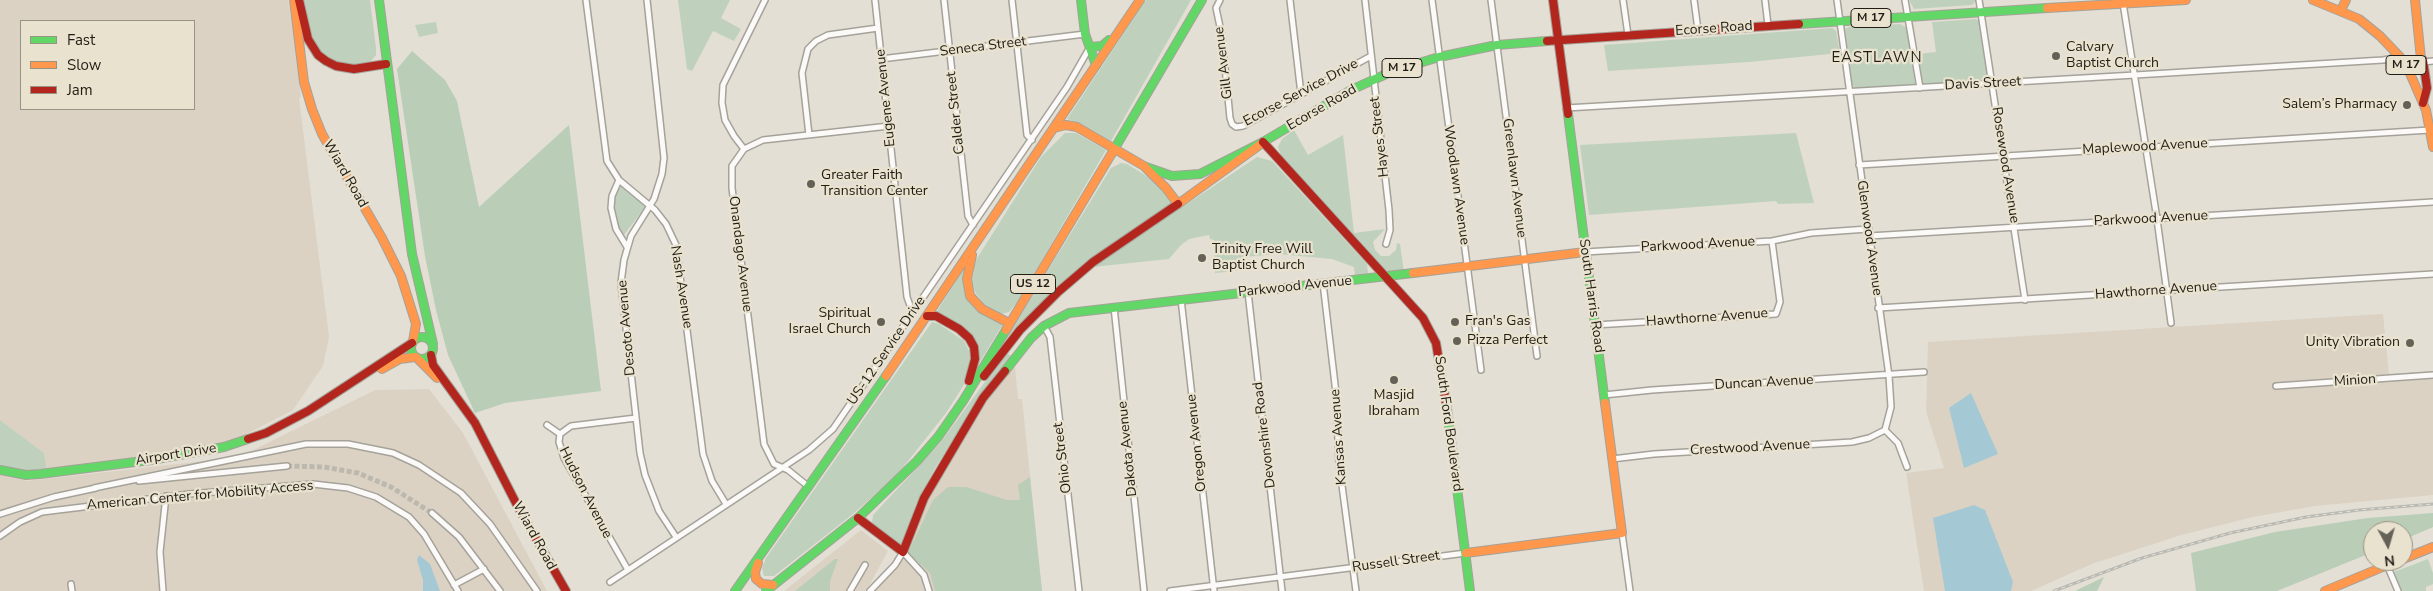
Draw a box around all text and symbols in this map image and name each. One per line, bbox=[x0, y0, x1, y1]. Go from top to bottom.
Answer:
road number: M 17 bbox=[1851, 8, 1891, 28]
street label: Ecorse Road bbox=[1675, 18, 1753, 40]
legend bbox=[20, 20, 195, 110]
street label: Gill Avenue bbox=[1211, 26, 1237, 100]
text: Fast bbox=[67, 30, 95, 50]
street label: Seneca Street bbox=[939, 33, 1027, 61]
place label: Calvary Baptist Church bbox=[2066, 40, 2159, 72]
street label: Eugene Avenue bbox=[873, 48, 899, 148]
district label: EASTLAWN bbox=[1831, 49, 1923, 67]
marker: Calvary Baptist Church bbox=[2050, 50, 2062, 62]
text: Slow bbox=[67, 55, 101, 75]
street label: Ecorse Service Drive bbox=[1241, 56, 1361, 130]
road number: M 17 bbox=[2386, 56, 2426, 74]
road number: M 17 bbox=[1382, 58, 1422, 78]
street label: Calder Street bbox=[943, 71, 969, 155]
street label: Davis Street bbox=[1944, 74, 2022, 94]
text: Jam bbox=[67, 80, 93, 100]
street label: Ecorse Road bbox=[1284, 81, 1360, 135]
street label: Hayes Street bbox=[1367, 96, 1393, 178]
place label: Salem’s Pharmacy bbox=[2282, 97, 2397, 113]
marker: Salem’s Pharmacy bbox=[2401, 99, 2413, 111]
street label: Rosewood Avenue bbox=[1987, 106, 2023, 224]
street label: Greenlawn Avenue bbox=[1498, 117, 1530, 239]
street label: Woodlawn Avenue bbox=[1439, 124, 1473, 246]
street label: Maplewood Avenue bbox=[2082, 135, 2208, 159]
street label: Wiard Road bbox=[319, 137, 371, 211]
place label: Greater Faith Transition Center bbox=[821, 168, 928, 200]
marker: Greater Faith Transition Center bbox=[805, 178, 817, 190]
street label: Glenwood Avenue bbox=[1853, 179, 1885, 297]
street label: Onandago Avenue bbox=[725, 195, 755, 313]
street label: Parkwood Avenue bbox=[2093, 208, 2209, 230]
street label: Parkwood Avenue bbox=[1640, 234, 1756, 256]
street label: South Harris Road bbox=[1575, 238, 1607, 354]
place label: Trinity Free Will Baptist Church bbox=[1212, 242, 1313, 274]
street label: Nash Avenue bbox=[666, 244, 696, 330]
marker: Trinity Free Will Baptist Church bbox=[1196, 252, 1208, 264]
street label: Parkwood Avenue bbox=[1237, 273, 1353, 301]
road number: US 12 bbox=[1010, 274, 1056, 294]
street label: Hawthorne Avenue bbox=[2094, 278, 2218, 304]
street label: Desoto Avenue bbox=[614, 279, 640, 377]
street label: US-12 Service Drive bbox=[844, 293, 930, 409]
street label: Hawthorne Avenue bbox=[1645, 305, 1769, 331]
place label: Spiritual Israel Church bbox=[789, 306, 871, 338]
place label: Fran's Gas bbox=[1465, 314, 1531, 330]
marker: Spiritual Israel Church bbox=[875, 316, 887, 328]
marker: Fran's Gas bbox=[1449, 316, 1461, 328]
place label: Pizza Perfect bbox=[1467, 333, 1548, 349]
marker: Pizza Perfect bbox=[1451, 335, 1463, 347]
place label: Unity Vibration bbox=[2306, 335, 2400, 351]
marker: Unity Vibration bbox=[2404, 337, 2416, 349]
street label: South Ford Boulevard bbox=[1430, 355, 1466, 493]
street label: Minion bbox=[2333, 371, 2377, 391]
street label: Duncan Avenue bbox=[1714, 372, 1814, 394]
marker: Masjid Ibraham bbox=[1388, 374, 1400, 386]
street label: Devonshire Road bbox=[1250, 381, 1280, 489]
street label: Kansas Avenue bbox=[1327, 388, 1351, 486]
place label: Masjid Ibraham bbox=[1368, 388, 1420, 421]
street label: Oregon Avenue bbox=[1184, 393, 1210, 493]
street label: Dakota Avenue bbox=[1115, 400, 1141, 498]
street label: Ohio Street bbox=[1050, 421, 1076, 495]
street label: Crestwood Avenue bbox=[1690, 436, 1810, 460]
street label: Airport Drive bbox=[134, 440, 218, 470]
street label: Hudson Avenue bbox=[555, 444, 615, 542]
street label: American Center for Mobility Access bbox=[86, 478, 314, 514]
street label: Wiard Road bbox=[508, 499, 560, 573]
north arrow bbox=[2363, 521, 2413, 571]
street label: Russell Street bbox=[1351, 548, 1441, 576]
text: N bbox=[2383, 550, 2396, 570]

